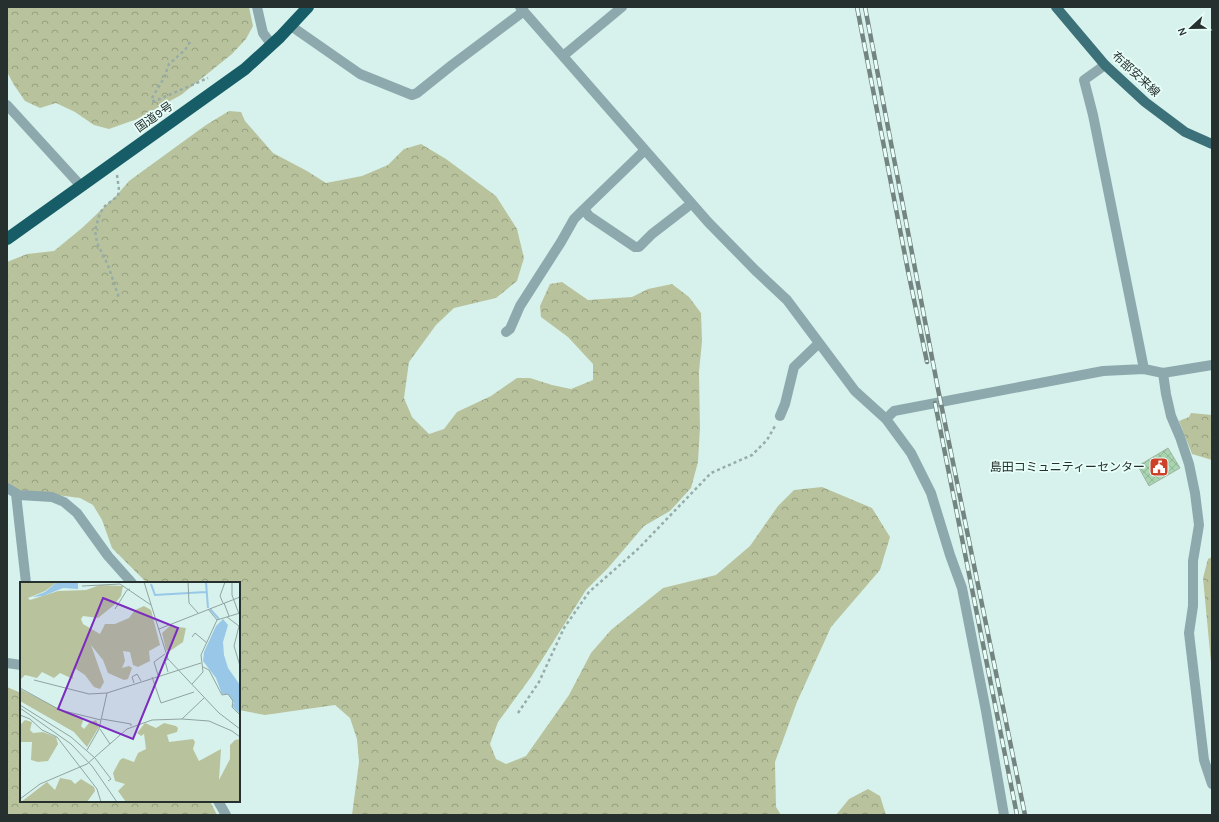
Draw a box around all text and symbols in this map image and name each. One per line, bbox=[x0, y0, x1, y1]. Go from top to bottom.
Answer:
north arrow bbox=[1171, 8, 1211, 48]
text: N bbox=[1175, 25, 1190, 38]
street label: 布部安来線 bbox=[1109, 48, 1163, 100]
street label: 国道9号 bbox=[132, 99, 176, 135]
public building icon: 島田コミュニティーセンター bbox=[1148, 456, 1170, 478]
place label: 島田コミュニティーセンター bbox=[990, 460, 1145, 474]
inset map bbox=[20, 582, 240, 802]

